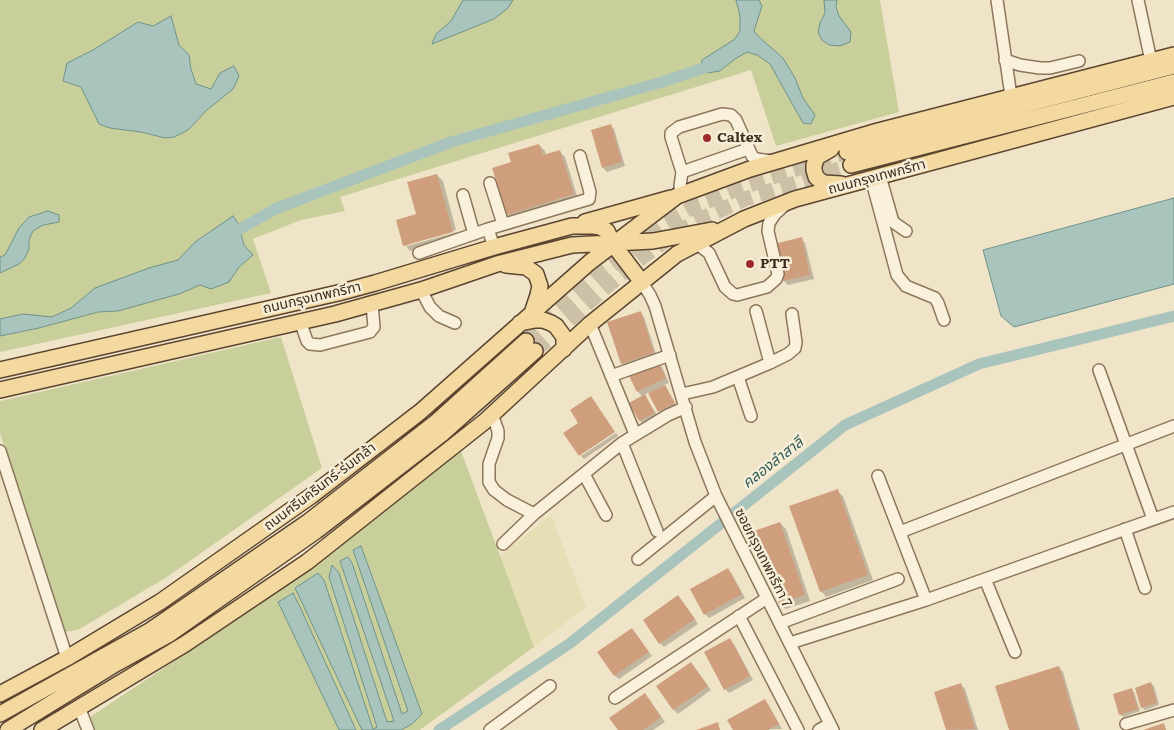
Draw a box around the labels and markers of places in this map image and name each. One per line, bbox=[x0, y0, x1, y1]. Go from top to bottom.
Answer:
place label: Caltex bbox=[717, 130, 762, 146]
marker: Caltex bbox=[701, 132, 713, 144]
place label: PTT bbox=[760, 256, 790, 272]
marker: PTT bbox=[744, 258, 756, 270]

